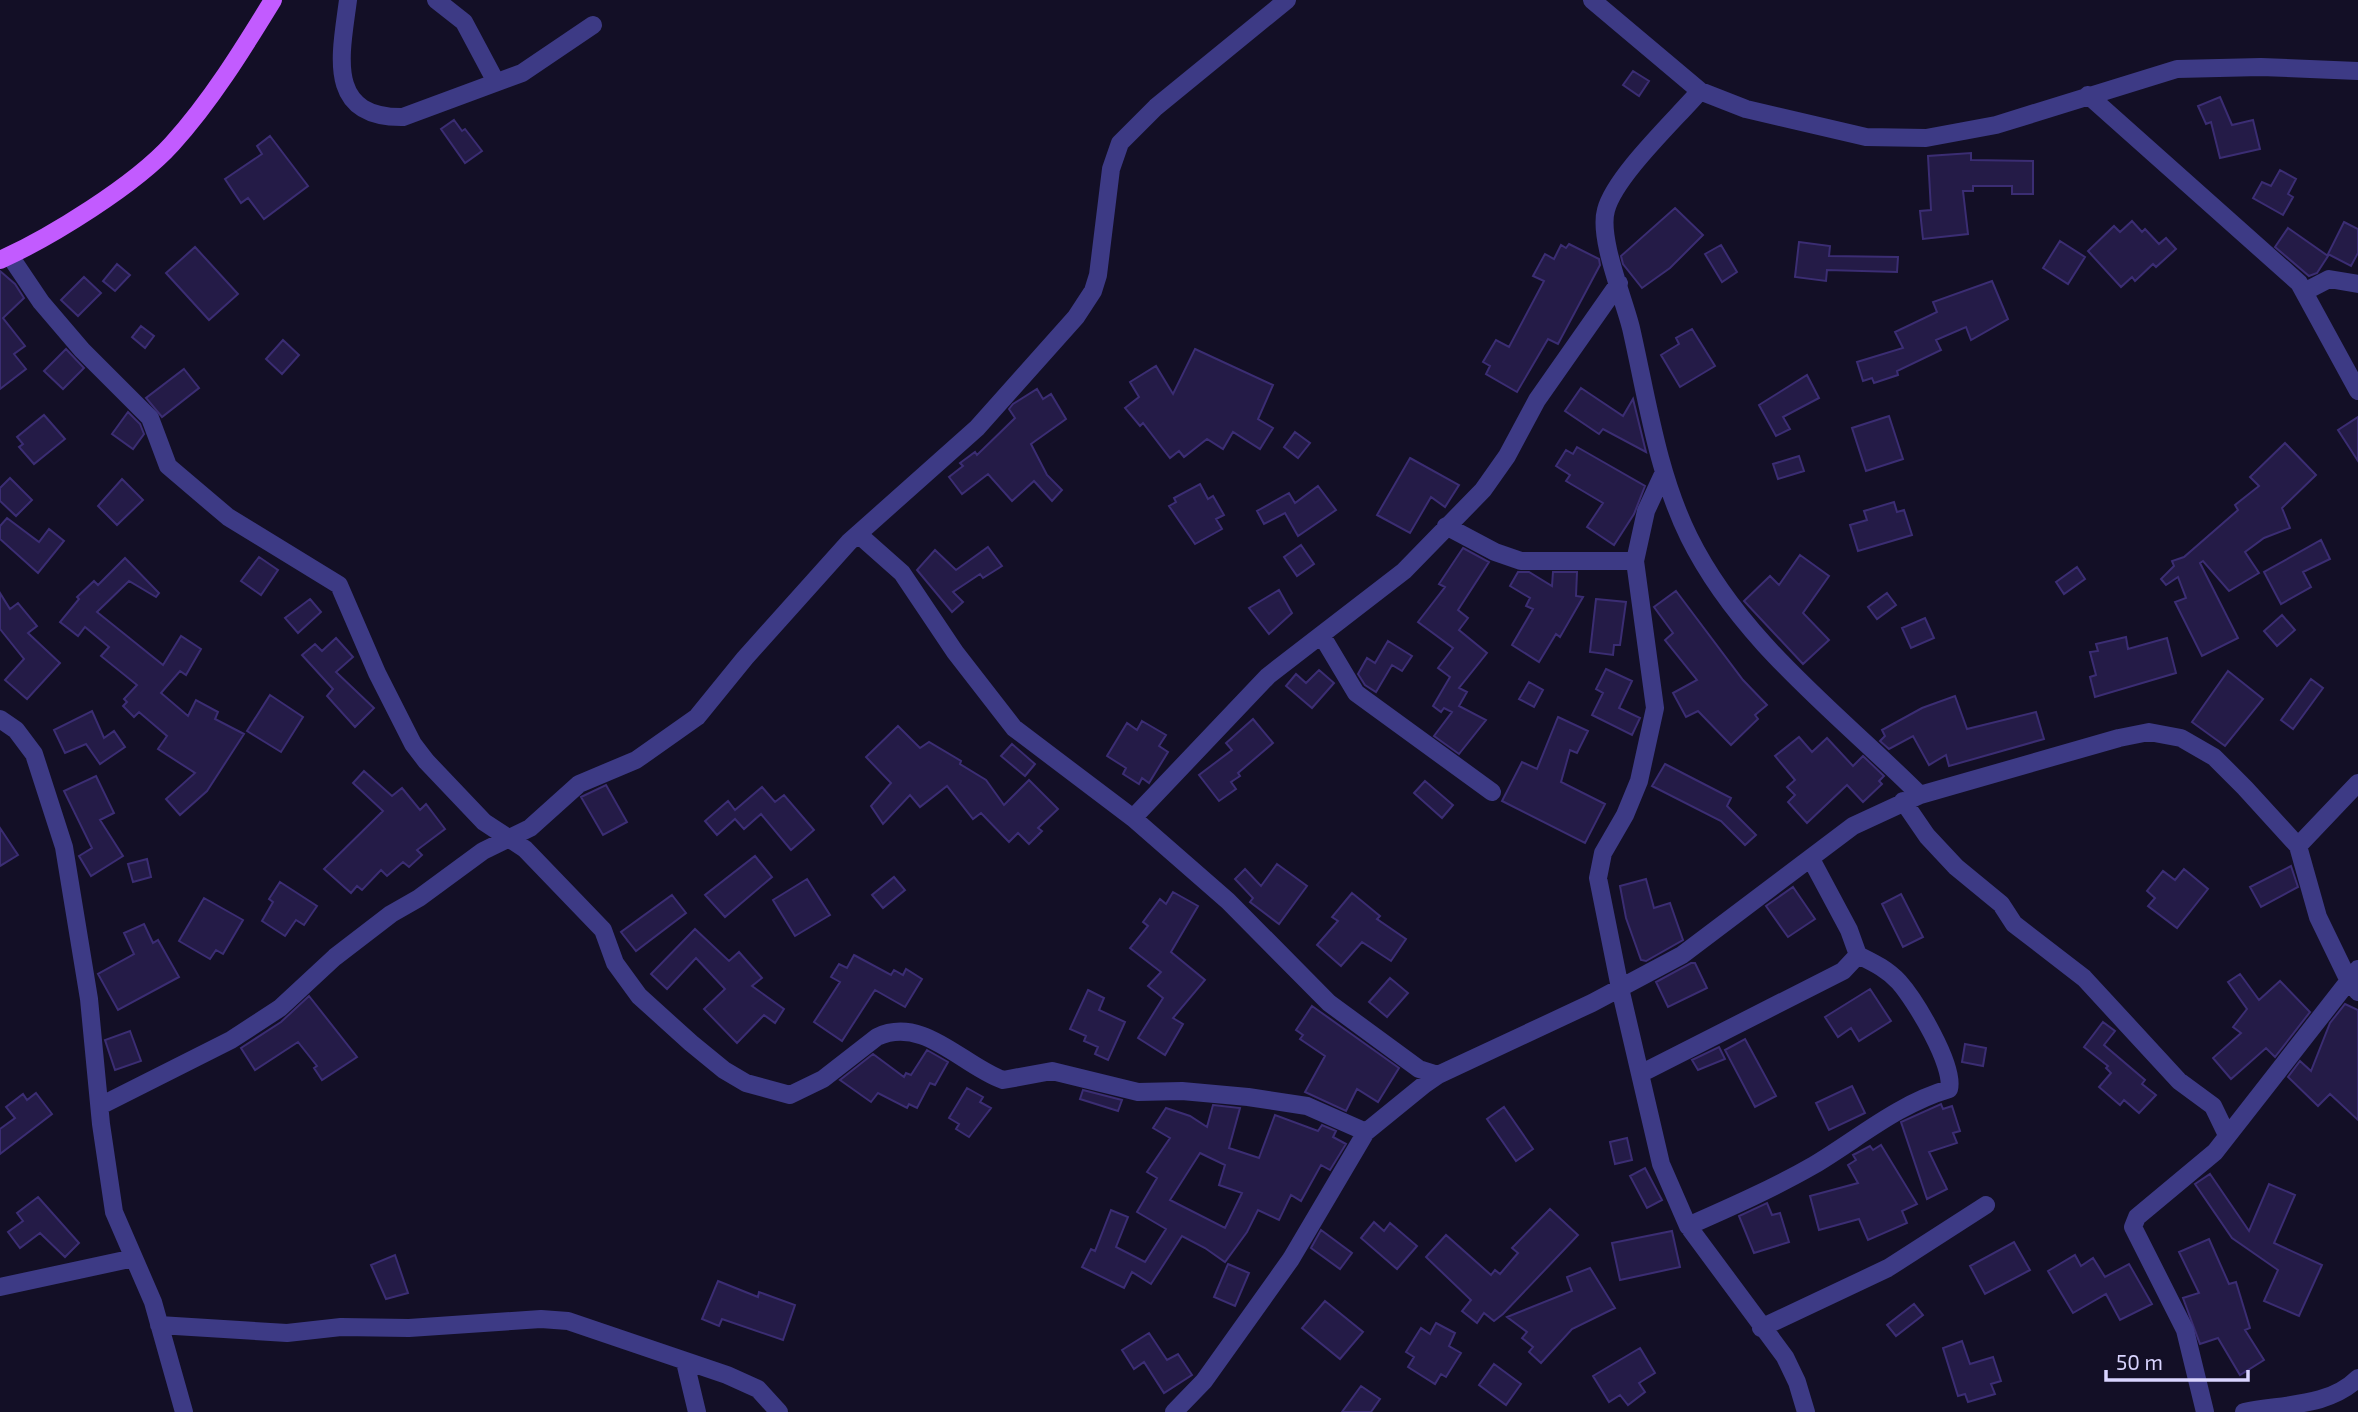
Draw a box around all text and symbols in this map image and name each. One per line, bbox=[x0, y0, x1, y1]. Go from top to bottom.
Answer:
scale bar bbox=[2106, 1338, 2248, 1382]
text: 50 m bbox=[2116, 1349, 2163, 1374]

